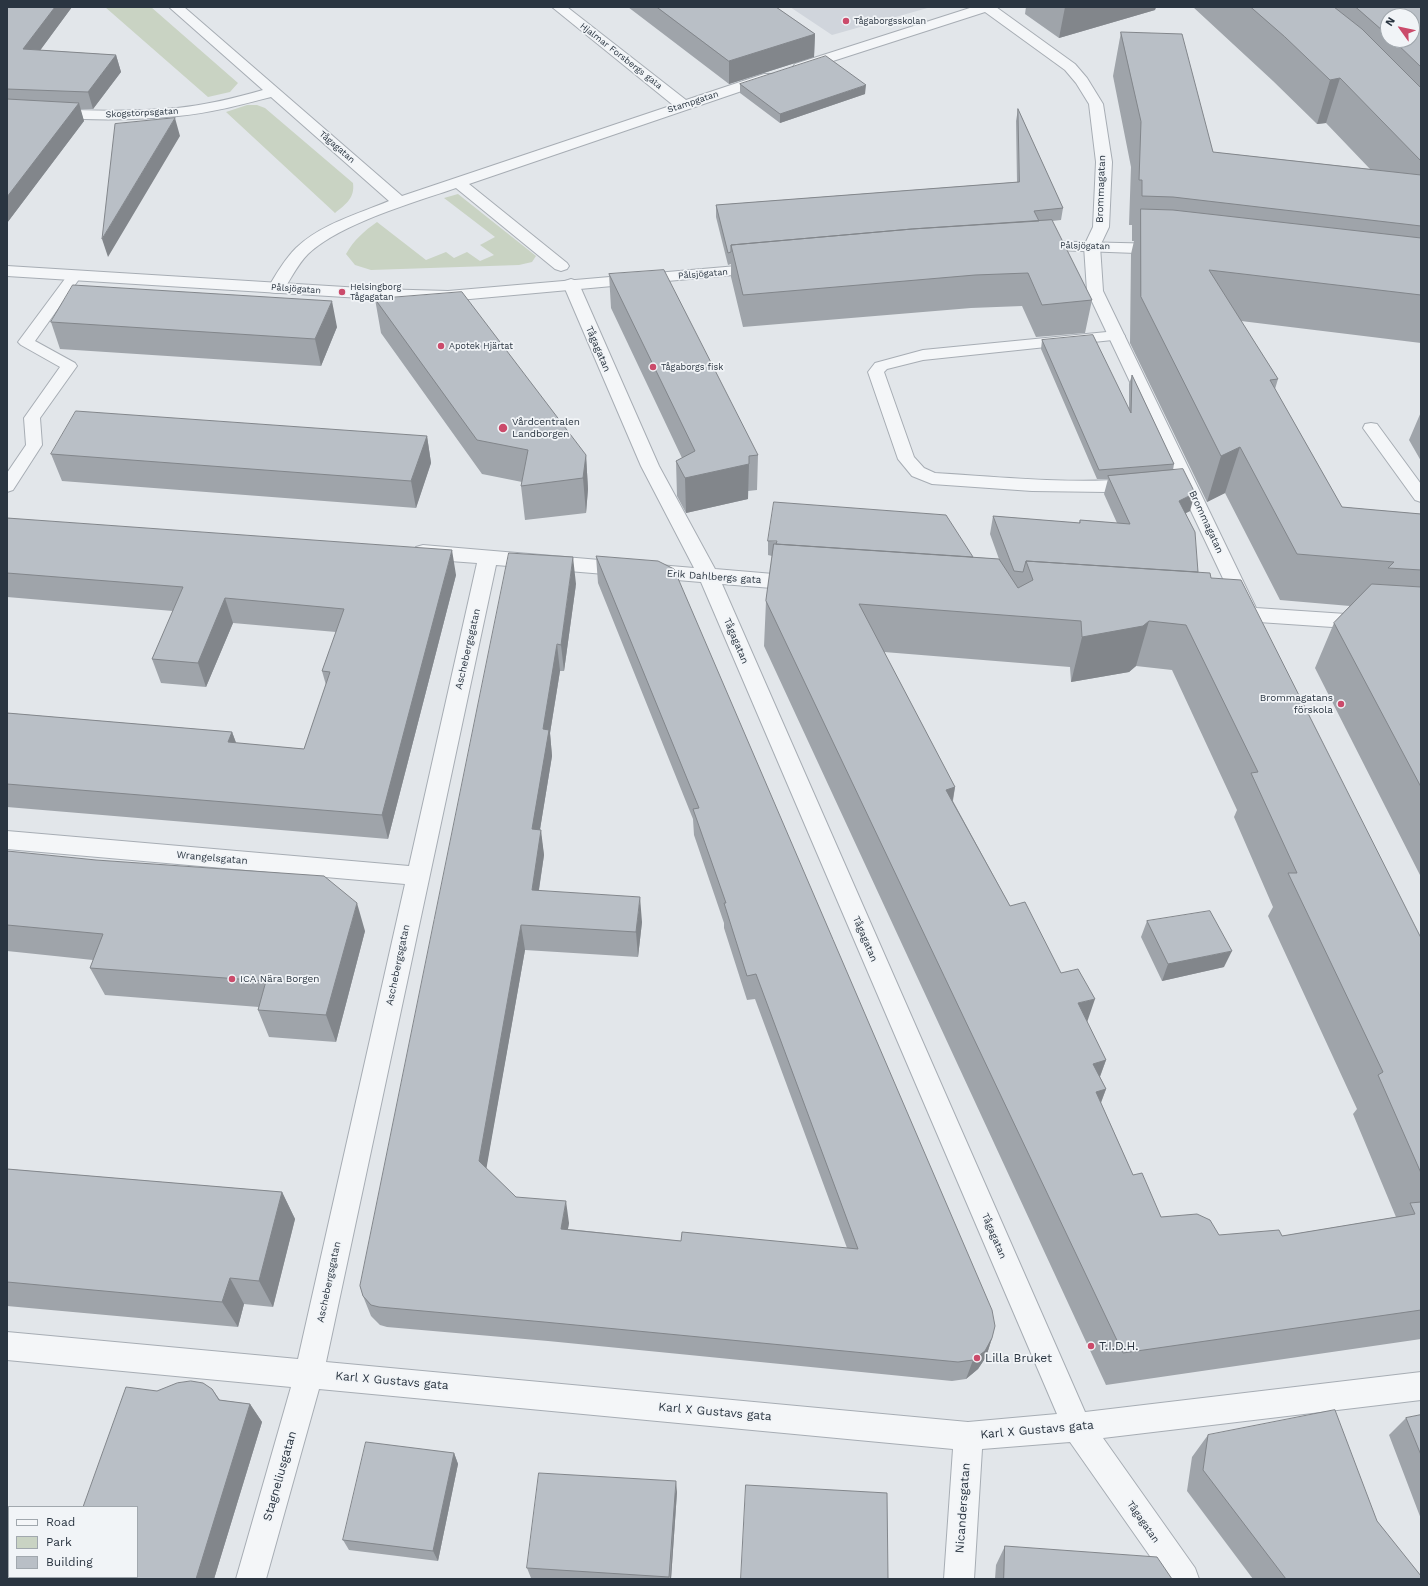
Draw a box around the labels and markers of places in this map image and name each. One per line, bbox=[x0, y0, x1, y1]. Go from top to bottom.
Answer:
marker: Tågaborgsskolan bbox=[841, 16, 851, 26]
place label: Tågaborgsskolan bbox=[854, 16, 926, 26]
place label: Helsingborg Tågagatan bbox=[350, 282, 401, 303]
marker: Helsingborg Tågagatan bbox=[337, 287, 347, 297]
marker: Apotek Hjärtat bbox=[436, 341, 446, 351]
place label: Apotek Hjärtat bbox=[449, 341, 513, 351]
marker: Tågaborgs fisk bbox=[648, 362, 658, 372]
place label: Tågaborgs fisk bbox=[661, 362, 723, 372]
place label: Vårdcentralen Landborgen bbox=[512, 416, 580, 440]
marker: Vårdcentralen Landborgen bbox=[497, 422, 509, 434]
place label: Brommagatans förskola bbox=[1260, 692, 1333, 716]
marker: Brommagatans förskola bbox=[1336, 699, 1346, 709]
place label: ICA Nära Borgen bbox=[240, 973, 319, 985]
marker: ICA Nära Borgen bbox=[227, 974, 237, 984]
place label: T.I.D.H. bbox=[1099, 1339, 1139, 1353]
marker: T.I.D.H. bbox=[1086, 1341, 1096, 1351]
place label: Lilla Bruket bbox=[985, 1351, 1052, 1365]
marker: Lilla Bruket bbox=[972, 1353, 982, 1363]

